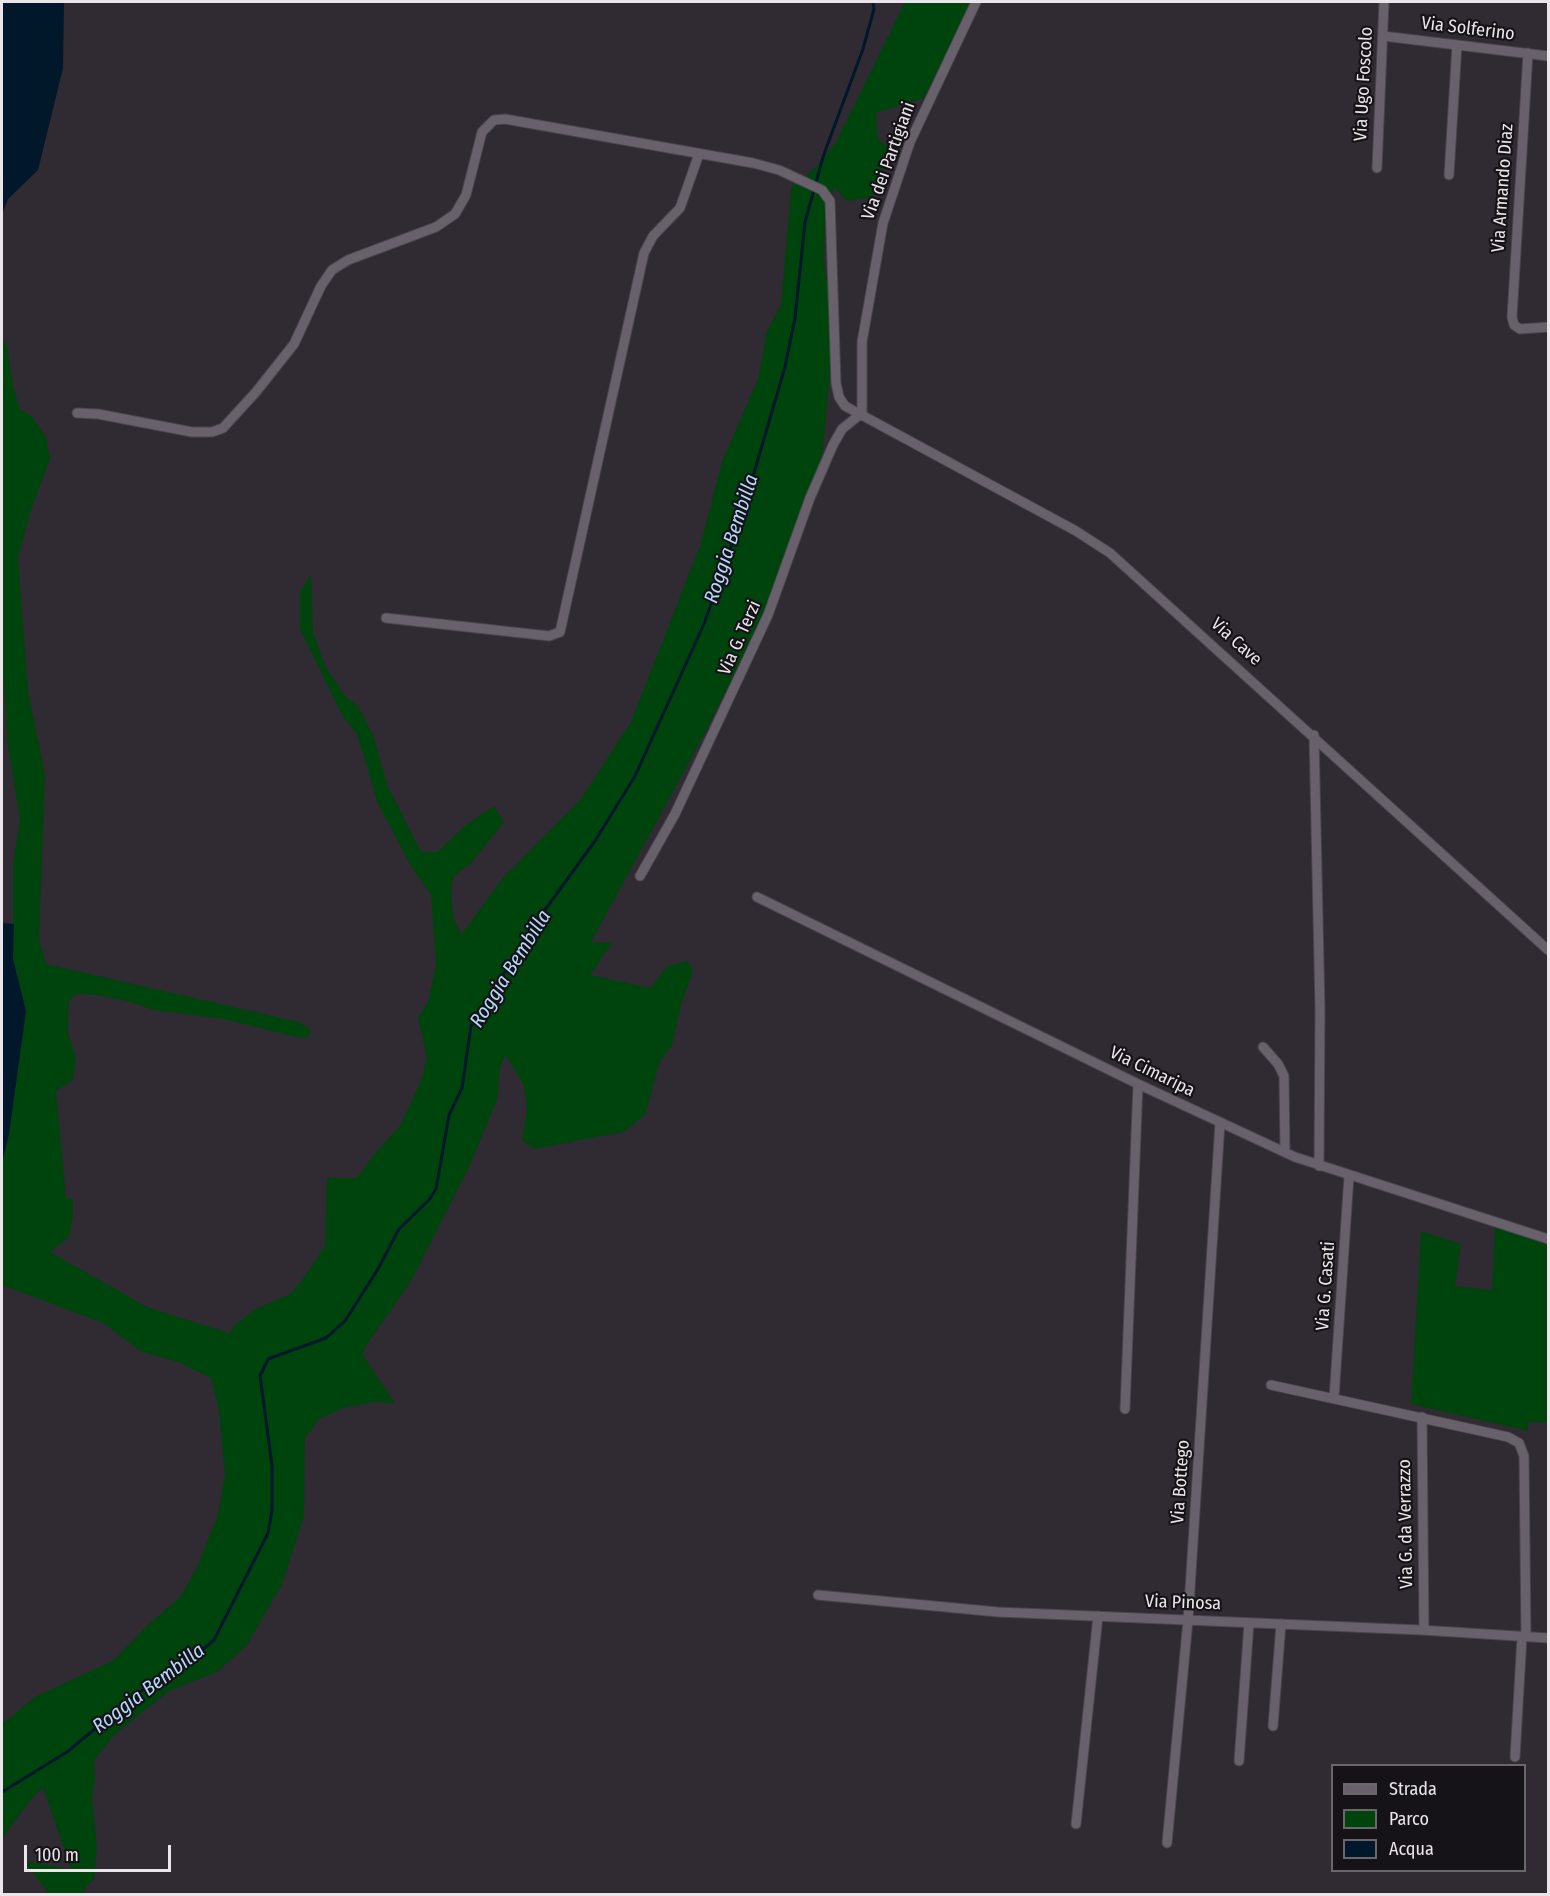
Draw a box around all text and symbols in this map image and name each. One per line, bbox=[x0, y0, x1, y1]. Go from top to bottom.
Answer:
street label: Via Solferino bbox=[1420, 13, 1516, 45]
street label: Via Ugo Foscolo bbox=[1350, 26, 1378, 142]
street label: Via dei Partigiani bbox=[858, 99, 920, 223]
street label: Via Armando Diaz bbox=[1488, 123, 1518, 253]
water label: Roggia Bembilla bbox=[700, 472, 764, 606]
street label: Via G. Terzi bbox=[714, 597, 766, 679]
street label: Via Cave bbox=[1206, 614, 1266, 670]
water label: Roggia Bembilla bbox=[465, 906, 557, 1032]
street label: Via Cimaripa bbox=[1106, 1042, 1198, 1102]
street label: Via G. Casati bbox=[1312, 1241, 1340, 1331]
street label: Via Bottego bbox=[1167, 1439, 1195, 1525]
street label: Via G. da Verrazzo bbox=[1394, 1459, 1418, 1589]
street label: Via Pinosa bbox=[1145, 1591, 1221, 1615]
water label: Roggia Bembilla bbox=[88, 1639, 210, 1739]
legend bbox=[1331, 1764, 1526, 1872]
text: Strada bbox=[1389, 1778, 1437, 1800]
text: Parco bbox=[1389, 1808, 1429, 1830]
scale bar bbox=[27, 1833, 174, 1871]
text: Acqua bbox=[1389, 1838, 1434, 1860]
text: 100 m bbox=[35, 1844, 79, 1866]

